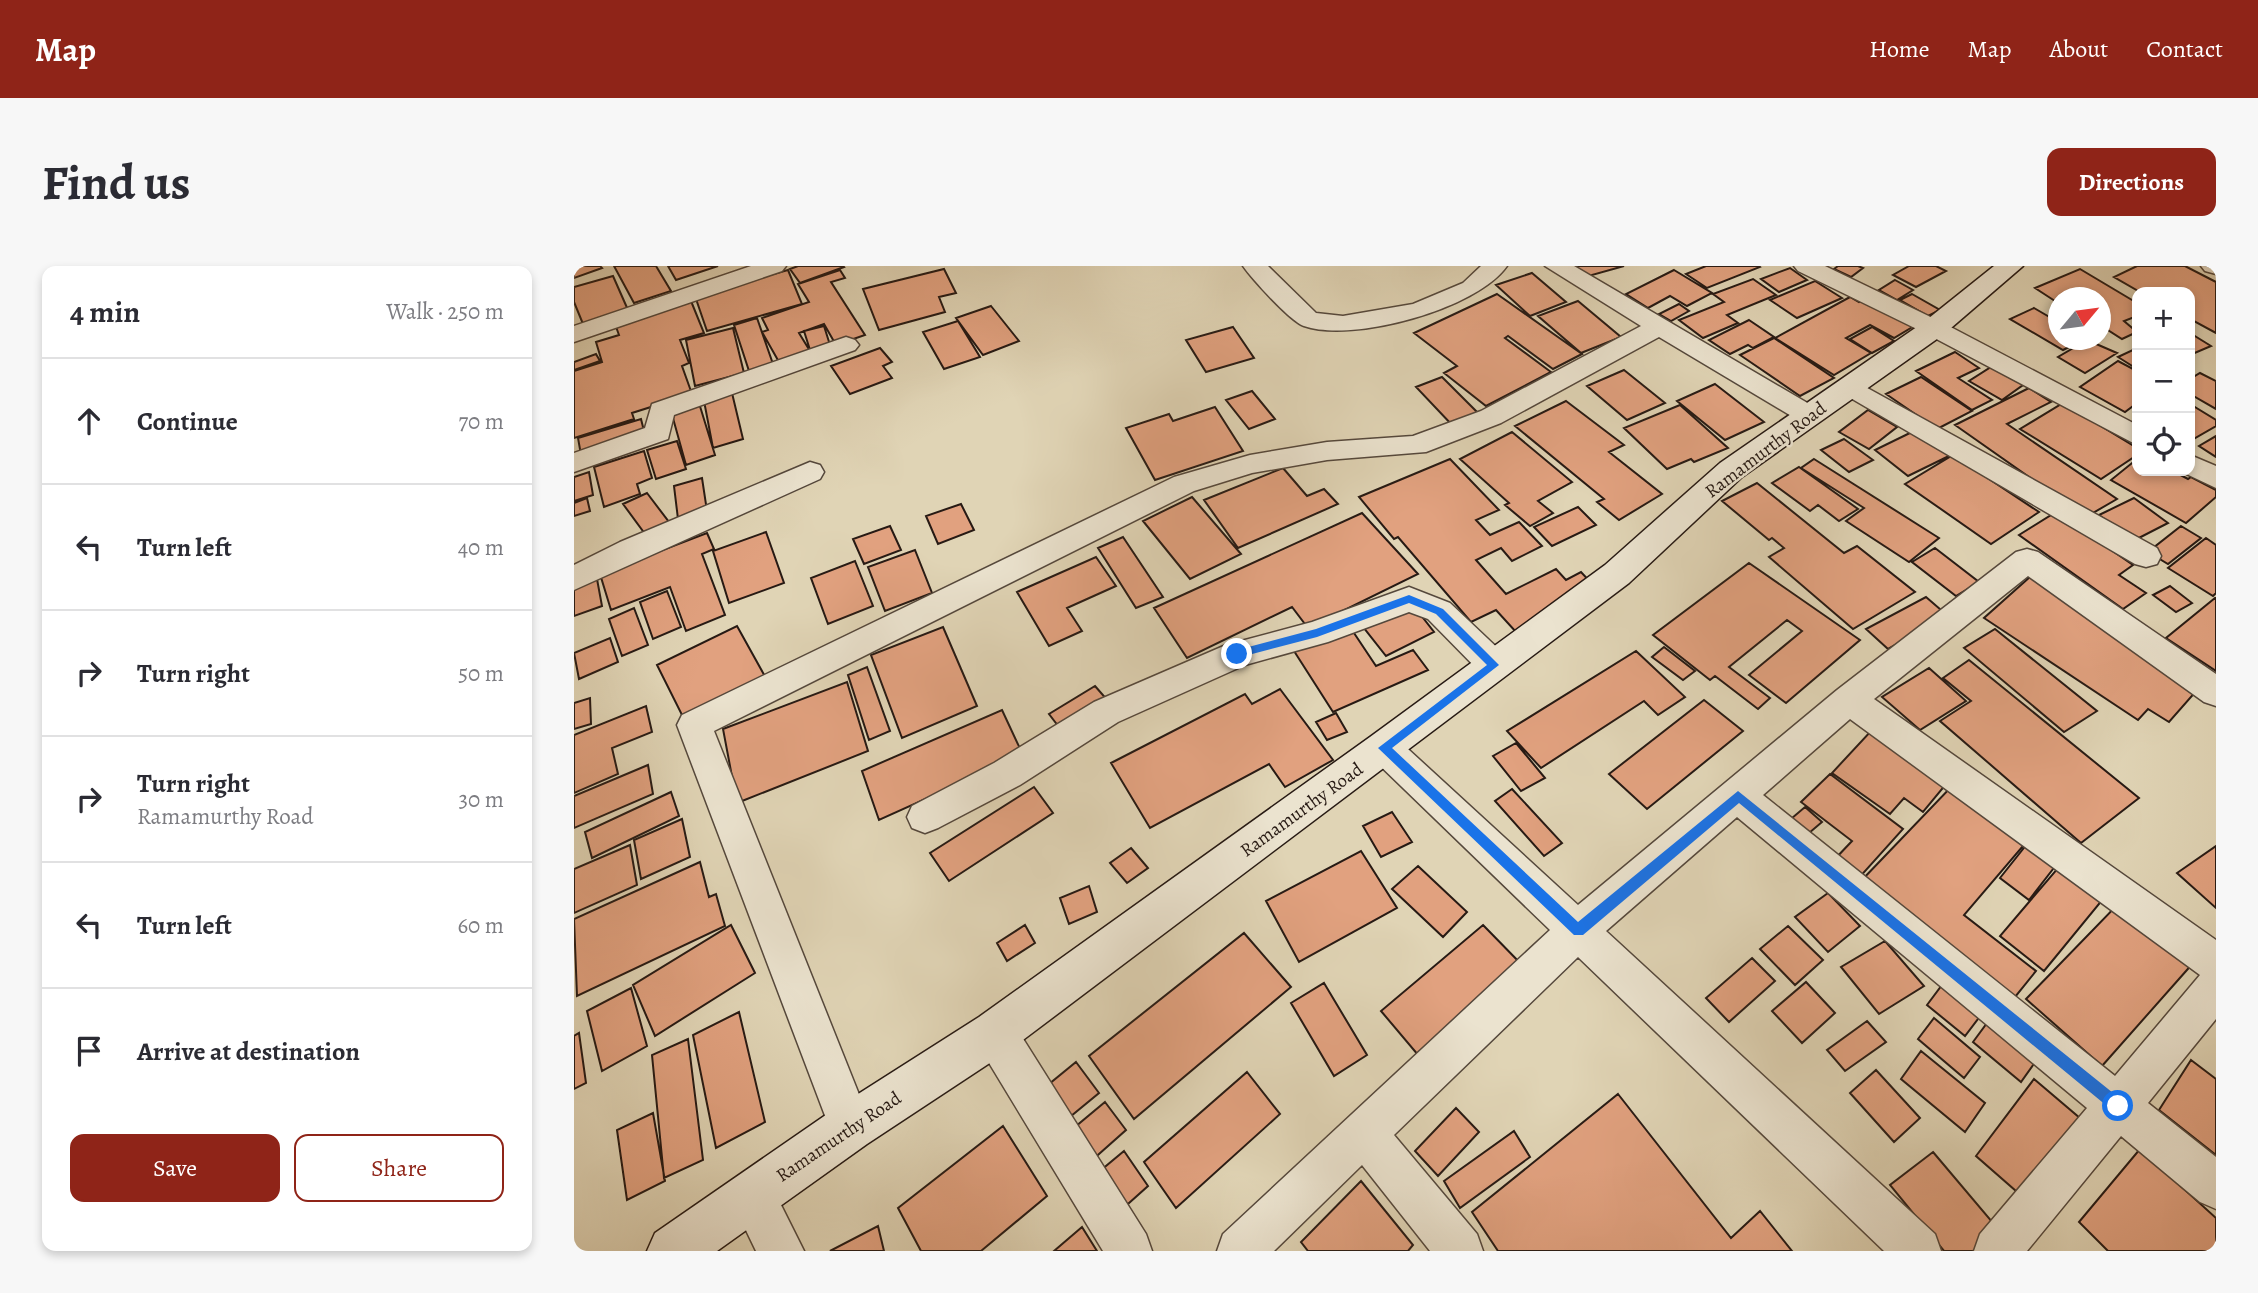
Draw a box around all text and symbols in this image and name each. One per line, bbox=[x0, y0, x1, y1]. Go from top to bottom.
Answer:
text: Map bbox=[35, 27, 96, 72]
text: Home bbox=[1869, 33, 1930, 65]
text: Map bbox=[1968, 33, 2012, 65]
text: About bbox=[2050, 33, 2108, 65]
text: Contact bbox=[2146, 33, 2223, 65]
button: Directions bbox=[2047, 148, 2216, 216]
text: Find us bbox=[42, 149, 190, 216]
north arrow bbox=[2048, 287, 2111, 350]
map controls bbox=[2132, 287, 2195, 476]
button: + bbox=[2132, 287, 2195, 350]
text: 4 min bbox=[70, 292, 140, 332]
text: Walk · 250 m bbox=[386, 296, 504, 327]
button: − bbox=[2132, 350, 2195, 413]
street label: Ramamurthy Road bbox=[1699, 395, 1832, 504]
icon: ahead bbox=[70, 402, 108, 440]
text: Continue bbox=[137, 404, 238, 439]
text: 70 m bbox=[458, 406, 504, 437]
button: locate bbox=[2132, 413, 2195, 476]
icon: left bbox=[70, 528, 108, 566]
text: Turn left bbox=[137, 530, 232, 565]
text: 40 m bbox=[458, 532, 504, 563]
route end bbox=[1221, 638, 1252, 669]
icon: right bbox=[70, 654, 108, 692]
text: Turn right bbox=[137, 656, 250, 691]
text: 50 m bbox=[458, 658, 504, 689]
street label: Ramamurthy Road bbox=[1235, 756, 1369, 863]
text: Turn right bbox=[137, 766, 250, 801]
icon: right bbox=[70, 780, 108, 818]
text: 30 m bbox=[458, 784, 504, 815]
text: Ramamurthy Road bbox=[137, 801, 314, 832]
icon: left bbox=[70, 906, 108, 944]
text: Turn left bbox=[137, 908, 232, 943]
text: 60 m bbox=[457, 910, 504, 941]
icon: arrive bbox=[70, 1032, 108, 1070]
text: Arrive at destination bbox=[137, 1034, 360, 1069]
street label: Ramamurthy Road bbox=[771, 1085, 907, 1188]
route start bbox=[2102, 1090, 2133, 1121]
button: Save bbox=[70, 1134, 280, 1202]
button: Share bbox=[294, 1134, 504, 1202]

